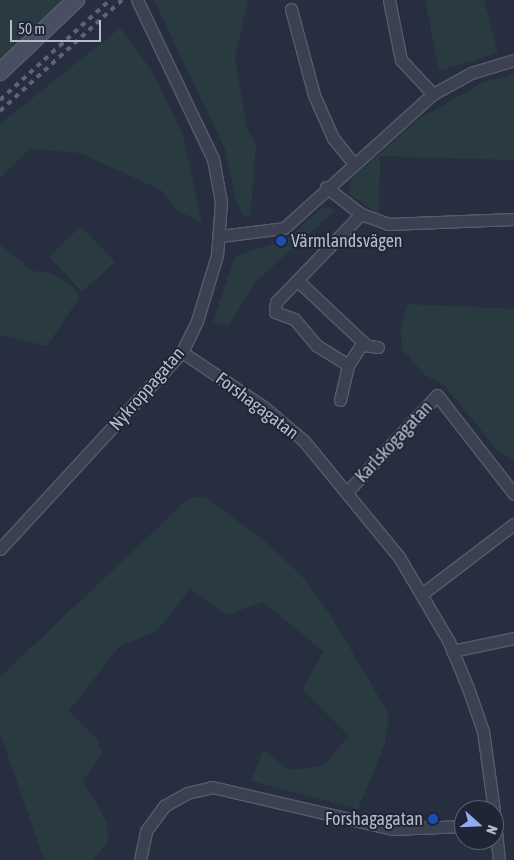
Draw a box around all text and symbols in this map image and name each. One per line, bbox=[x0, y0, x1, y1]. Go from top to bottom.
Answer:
scale bar bbox=[12, 10, 104, 42]
text: 50 m bbox=[18, 20, 45, 37]
place label: Värmlandsvägen bbox=[291, 230, 403, 252]
marker: Värmlandsvägen bbox=[275, 235, 287, 247]
street label: Nykroppagatan bbox=[105, 343, 189, 435]
street label: Forshagagatan bbox=[211, 368, 303, 444]
street label: Karlskogagatan bbox=[351, 397, 437, 487]
north arrow bbox=[454, 800, 504, 850]
place label: Forshagagatan bbox=[325, 808, 423, 830]
marker: Forshagagatan bbox=[427, 813, 439, 825]
text: N bbox=[483, 823, 501, 836]

